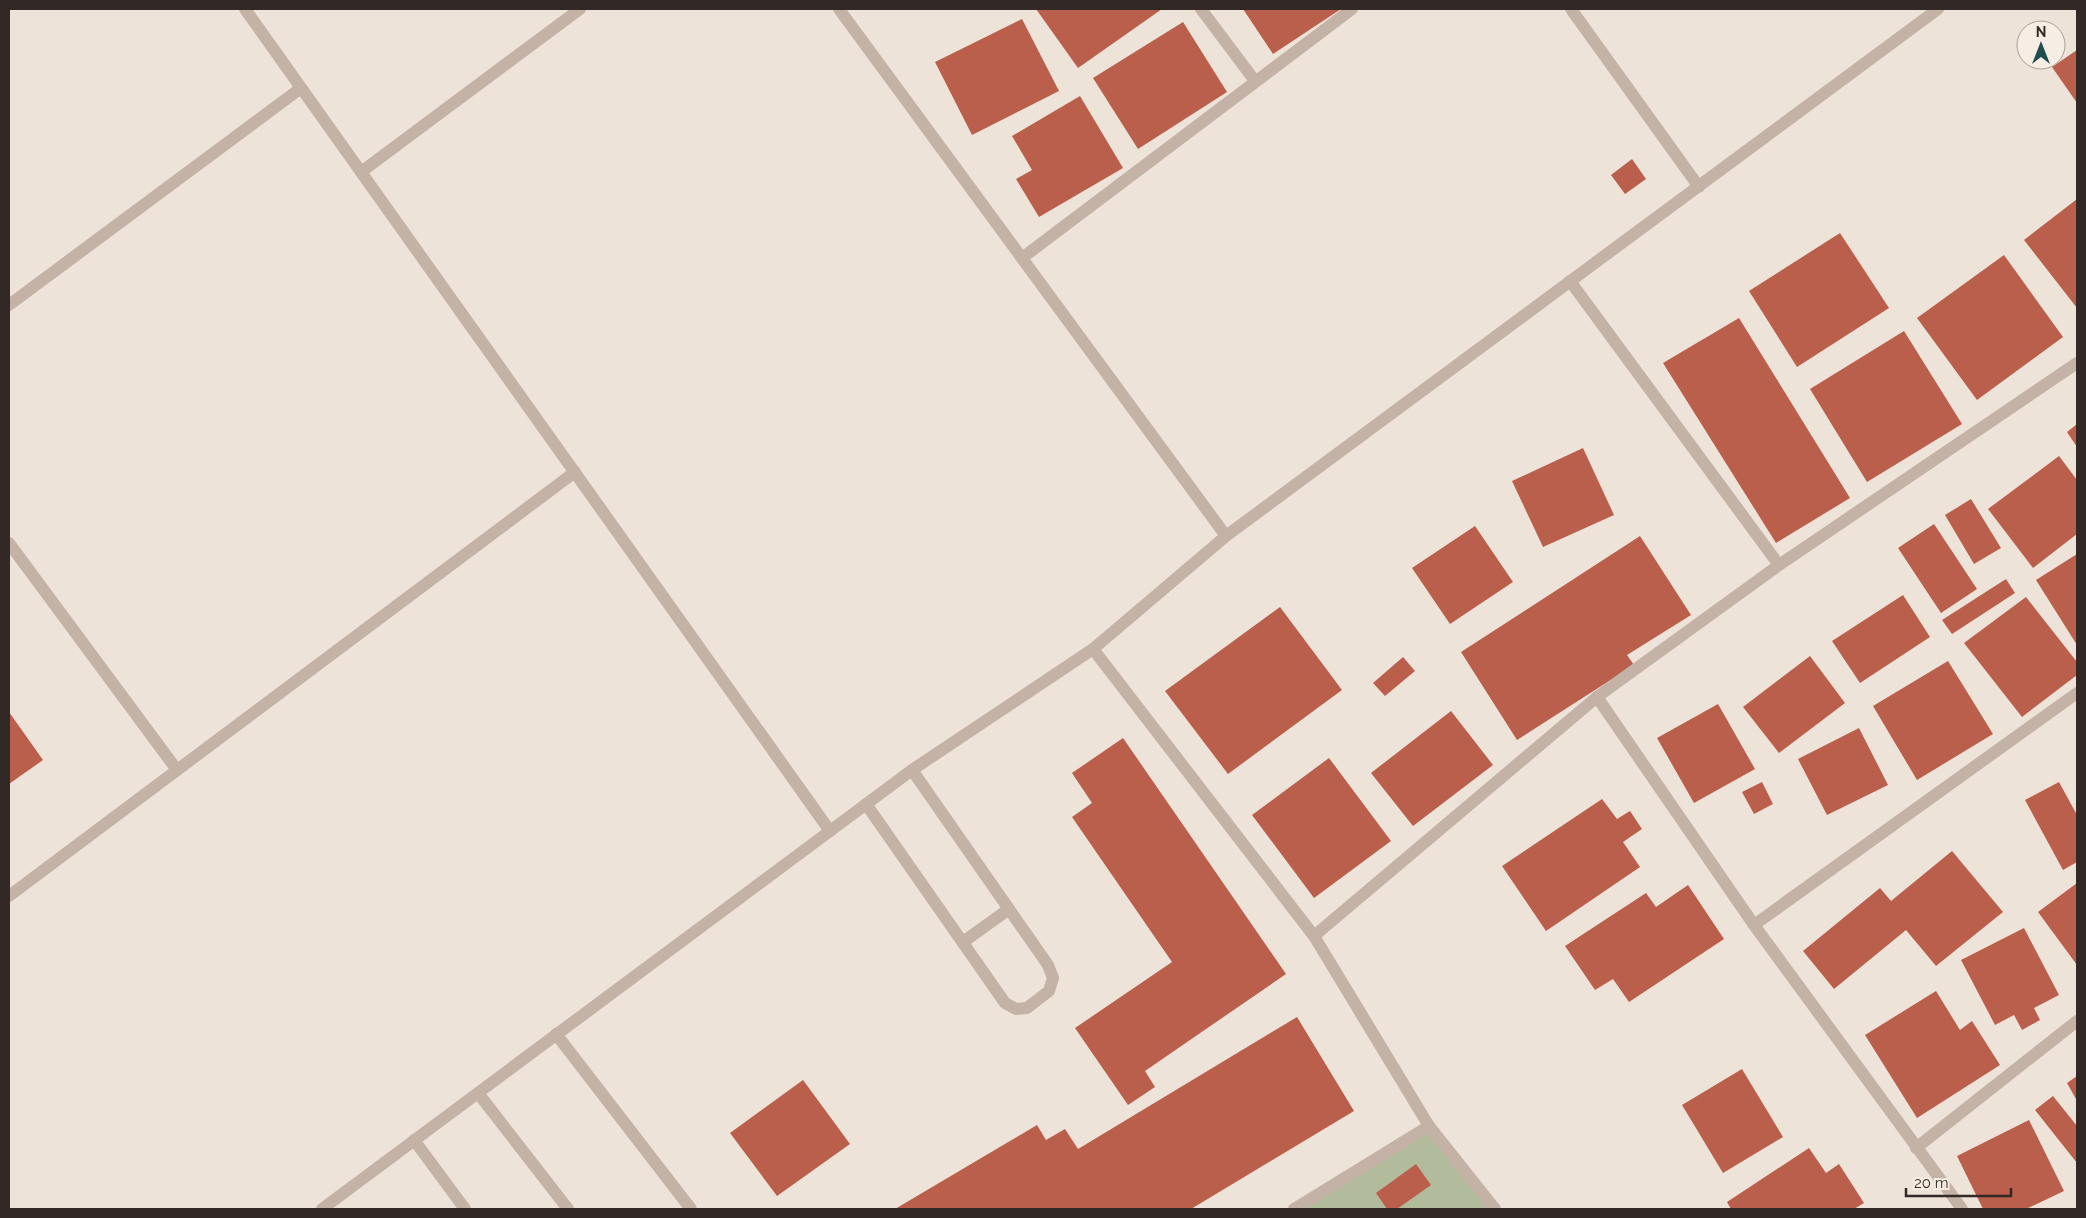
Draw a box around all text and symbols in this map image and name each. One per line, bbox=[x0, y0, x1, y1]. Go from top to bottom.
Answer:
north arrow bbox=[2016, 20, 2066, 70]
text: N bbox=[2036, 24, 2046, 40]
scale bar bbox=[1906, 1166, 2011, 1198]
text: 20 m bbox=[1914, 1174, 1949, 1192]

